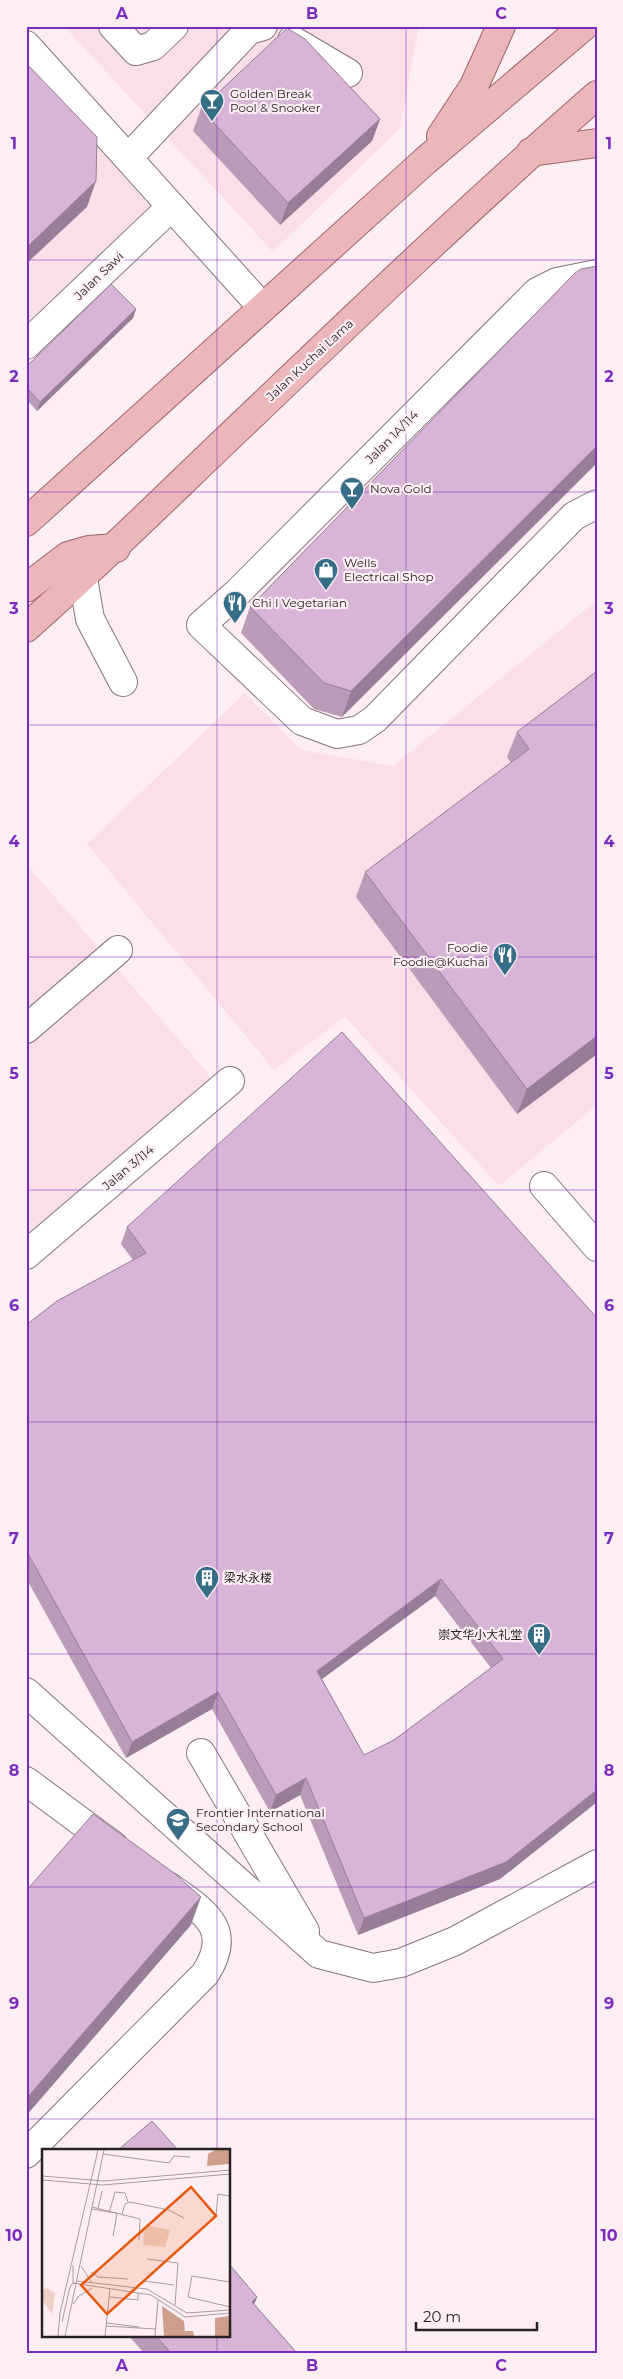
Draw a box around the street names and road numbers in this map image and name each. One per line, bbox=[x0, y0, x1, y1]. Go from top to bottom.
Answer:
street label: Jalan Sawi bbox=[70, 248, 126, 304]
street label: Jalan Kuchai Lama bbox=[262, 316, 356, 404]
street label: Jalan 1A/114 bbox=[361, 407, 421, 467]
street label: Jalan 3/114 bbox=[98, 1142, 156, 1194]

